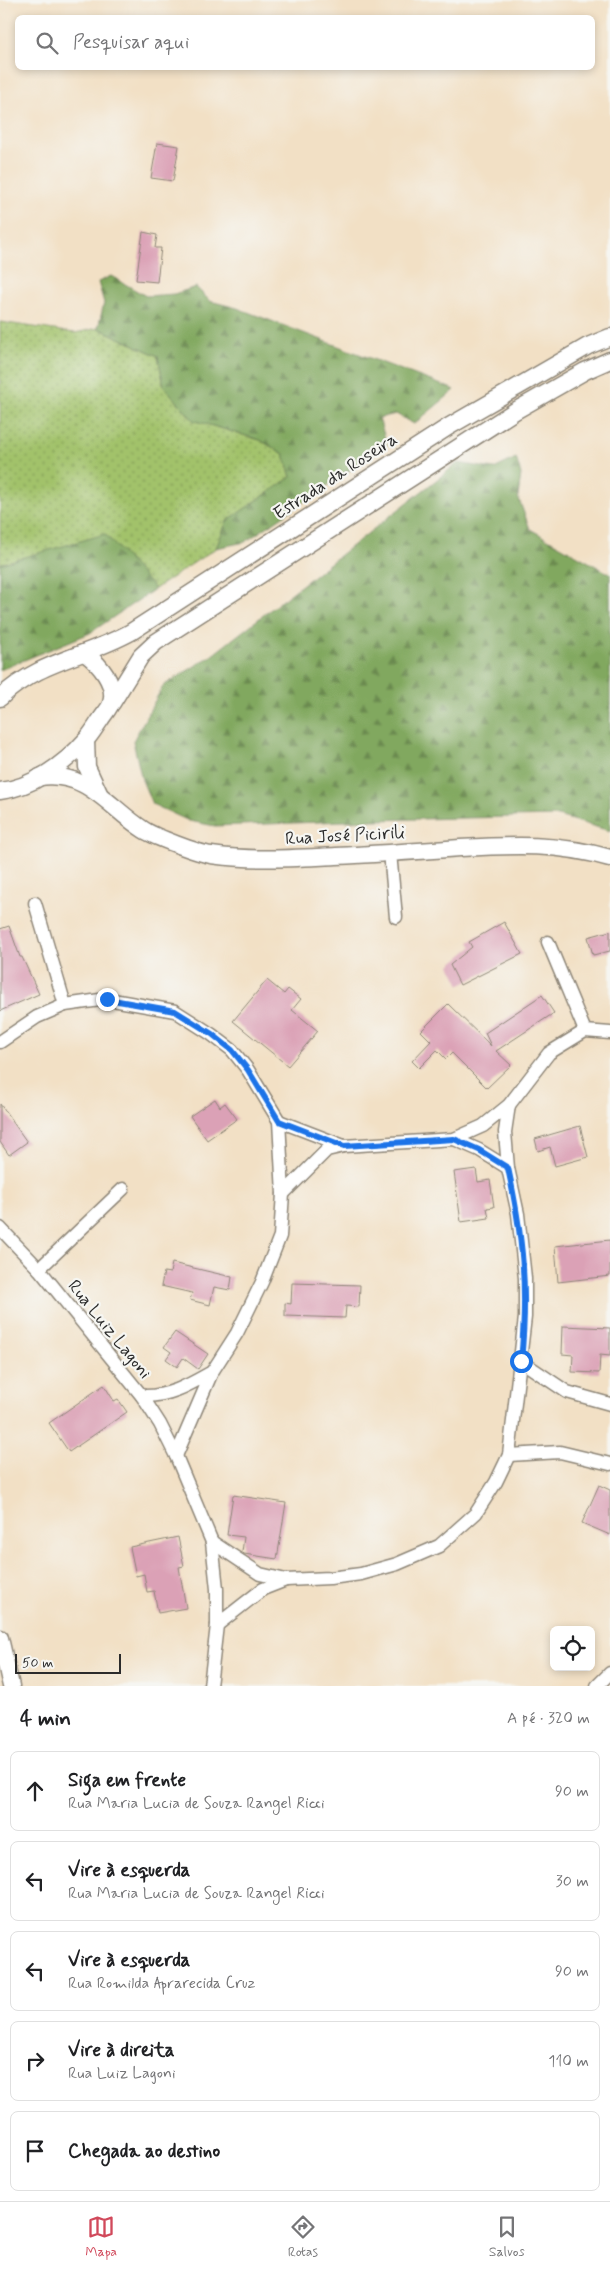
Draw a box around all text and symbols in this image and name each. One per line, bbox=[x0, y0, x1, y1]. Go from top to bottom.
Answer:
search box bbox=[15, 15, 595, 70]
icon: search bbox=[33, 29, 61, 57]
text: Pesquisar aqui bbox=[73, 30, 189, 55]
street label: Estrada da Roseira bbox=[269, 428, 402, 526]
street label: Rua José Picirili bbox=[285, 821, 406, 851]
route end bbox=[96, 988, 119, 1011]
street label: Rua Luiz Lagoni bbox=[62, 1275, 157, 1384]
route start bbox=[510, 1350, 533, 1373]
map controls bbox=[550, 1626, 595, 1671]
button: locate bbox=[550, 1626, 595, 1671]
scale bar bbox=[15, 1651, 121, 1674]
text: 50 m bbox=[22, 1654, 53, 1672]
text: 4 min bbox=[20, 1705, 71, 1733]
text: A pé · 320 m bbox=[507, 1708, 590, 1729]
text: Siga em frente bbox=[68, 1768, 186, 1793]
icon: ahead bbox=[21, 1777, 49, 1805]
text: 90 m bbox=[555, 1781, 589, 1802]
text: Rua Maria Lucia de Souza Rangel Ricci bbox=[68, 1793, 325, 1814]
text: Vire à esquerda bbox=[68, 1858, 190, 1883]
icon: left bbox=[21, 1867, 49, 1895]
text: 30 m bbox=[556, 1871, 589, 1892]
text: Rua Maria Lucia de Souza Rangel Ricci bbox=[68, 1883, 325, 1904]
text: Vire à esquerda bbox=[68, 1948, 190, 1973]
icon: left bbox=[21, 1957, 49, 1985]
text: 90 m bbox=[555, 1961, 589, 1982]
text: Rua Romilda Aprarecida Cruz bbox=[68, 1973, 255, 1994]
text: Vire à direita bbox=[68, 2038, 174, 2063]
icon: right bbox=[21, 2047, 49, 2075]
text: 110 m bbox=[548, 2051, 589, 2072]
text: Rua Luiz Lagoni bbox=[68, 2063, 176, 2084]
icon: arrive bbox=[21, 2137, 49, 2165]
text: Chegada ao destino bbox=[68, 2139, 220, 2164]
tab: Mapa bbox=[85, 2213, 117, 2261]
tab: Rotas bbox=[288, 2213, 318, 2261]
tab: Salvos bbox=[489, 2213, 525, 2261]

